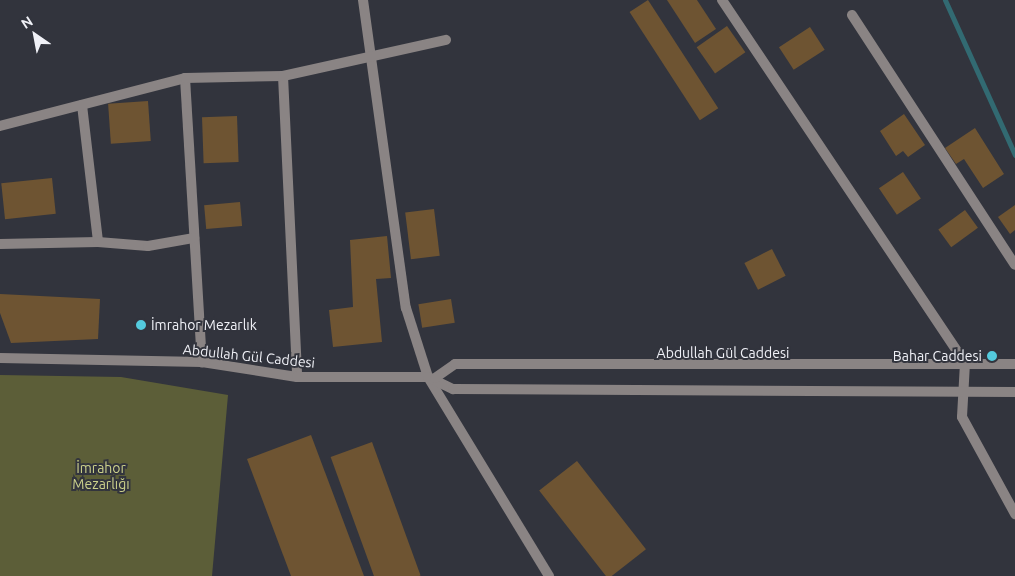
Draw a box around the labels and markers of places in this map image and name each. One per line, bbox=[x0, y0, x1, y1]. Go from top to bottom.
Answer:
place label: İmrahor Mezarlık bbox=[151, 317, 257, 333]
marker: İmrahor Mezarlık bbox=[135, 319, 147, 331]
place label: Bahar Caddesi bbox=[893, 348, 982, 364]
marker: Bahar Caddesi bbox=[986, 350, 998, 362]

